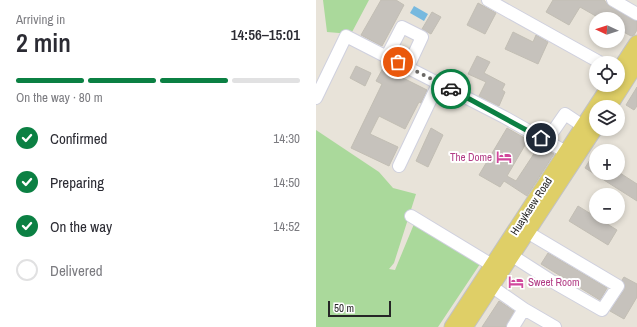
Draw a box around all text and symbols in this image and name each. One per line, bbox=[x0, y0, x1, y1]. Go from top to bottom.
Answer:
text: Arriving in bbox=[16, 11, 65, 28]
north arrow bbox=[589, 12, 625, 48]
map controls bbox=[589, 12, 625, 224]
text: 14:56–15:01 bbox=[231, 24, 300, 45]
text: 2 min bbox=[16, 25, 71, 60]
pin bbox=[381, 45, 415, 79]
icon: bag bbox=[387, 51, 409, 73]
button: locate bbox=[589, 56, 625, 92]
courier bbox=[431, 69, 471, 109]
icon: car bbox=[440, 78, 462, 100]
text: On the way · 80 m bbox=[16, 89, 103, 106]
button: layers bbox=[589, 100, 625, 136]
pin bbox=[524, 121, 558, 155]
icon: check bbox=[16, 127, 38, 149]
icon: home bbox=[530, 127, 552, 149]
text: Confirmed bbox=[50, 128, 107, 149]
text: 14:30 bbox=[273, 130, 300, 147]
button: + bbox=[589, 144, 625, 180]
hotel icon: The Dome bbox=[495, 148, 513, 166]
place label: The Dome bbox=[450, 150, 492, 164]
icon: check bbox=[16, 171, 38, 193]
text: Preparing bbox=[50, 172, 104, 193]
text: 14:50 bbox=[273, 174, 300, 191]
street label: Huaykaew Road bbox=[507, 174, 555, 238]
button: − bbox=[589, 188, 625, 224]
icon: check bbox=[16, 215, 38, 237]
text: On the way bbox=[50, 216, 112, 237]
text: 14:52 bbox=[273, 218, 300, 235]
text: Delivered bbox=[50, 260, 103, 281]
hotel icon: Sweet Room bbox=[507, 273, 525, 291]
place label: Sweet Room bbox=[528, 275, 580, 289]
scale bar bbox=[328, 299, 391, 318]
text: 50 m bbox=[334, 301, 354, 315]

